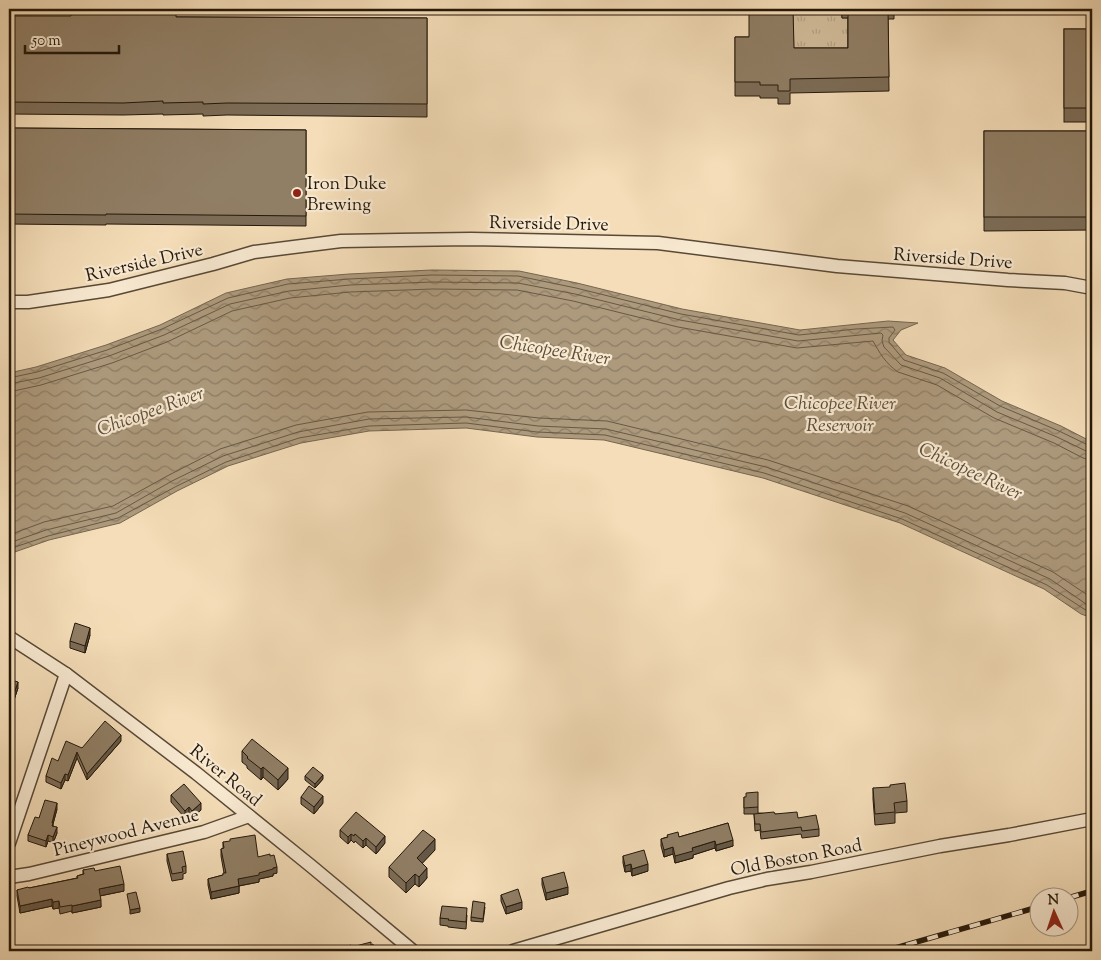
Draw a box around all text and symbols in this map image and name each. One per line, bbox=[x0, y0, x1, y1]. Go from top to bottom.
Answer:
scale bar bbox=[25, 22, 119, 54]
text: 50 m bbox=[31, 31, 61, 52]
place label: Iron Duke Brewing bbox=[307, 172, 386, 219]
marker: Iron Duke Brewing bbox=[291, 187, 303, 199]
street label: Riverside Drive bbox=[489, 211, 609, 239]
street label: Riverside Drive bbox=[83, 238, 206, 290]
street label: Riverside Drive bbox=[892, 243, 1013, 277]
water label: Chicopee River bbox=[497, 329, 612, 374]
water label: Chicopee River bbox=[94, 380, 208, 444]
water label: Chicopee River Reservoir bbox=[784, 391, 896, 440]
water label: Chicopee River bbox=[914, 436, 1027, 508]
street label: River Road bbox=[183, 739, 266, 814]
street label: Pineywood Avenue bbox=[51, 803, 202, 865]
street label: Old Boston Road bbox=[728, 833, 864, 884]
north arrow bbox=[1028, 888, 1078, 938]
text: N bbox=[1047, 891, 1060, 911]

